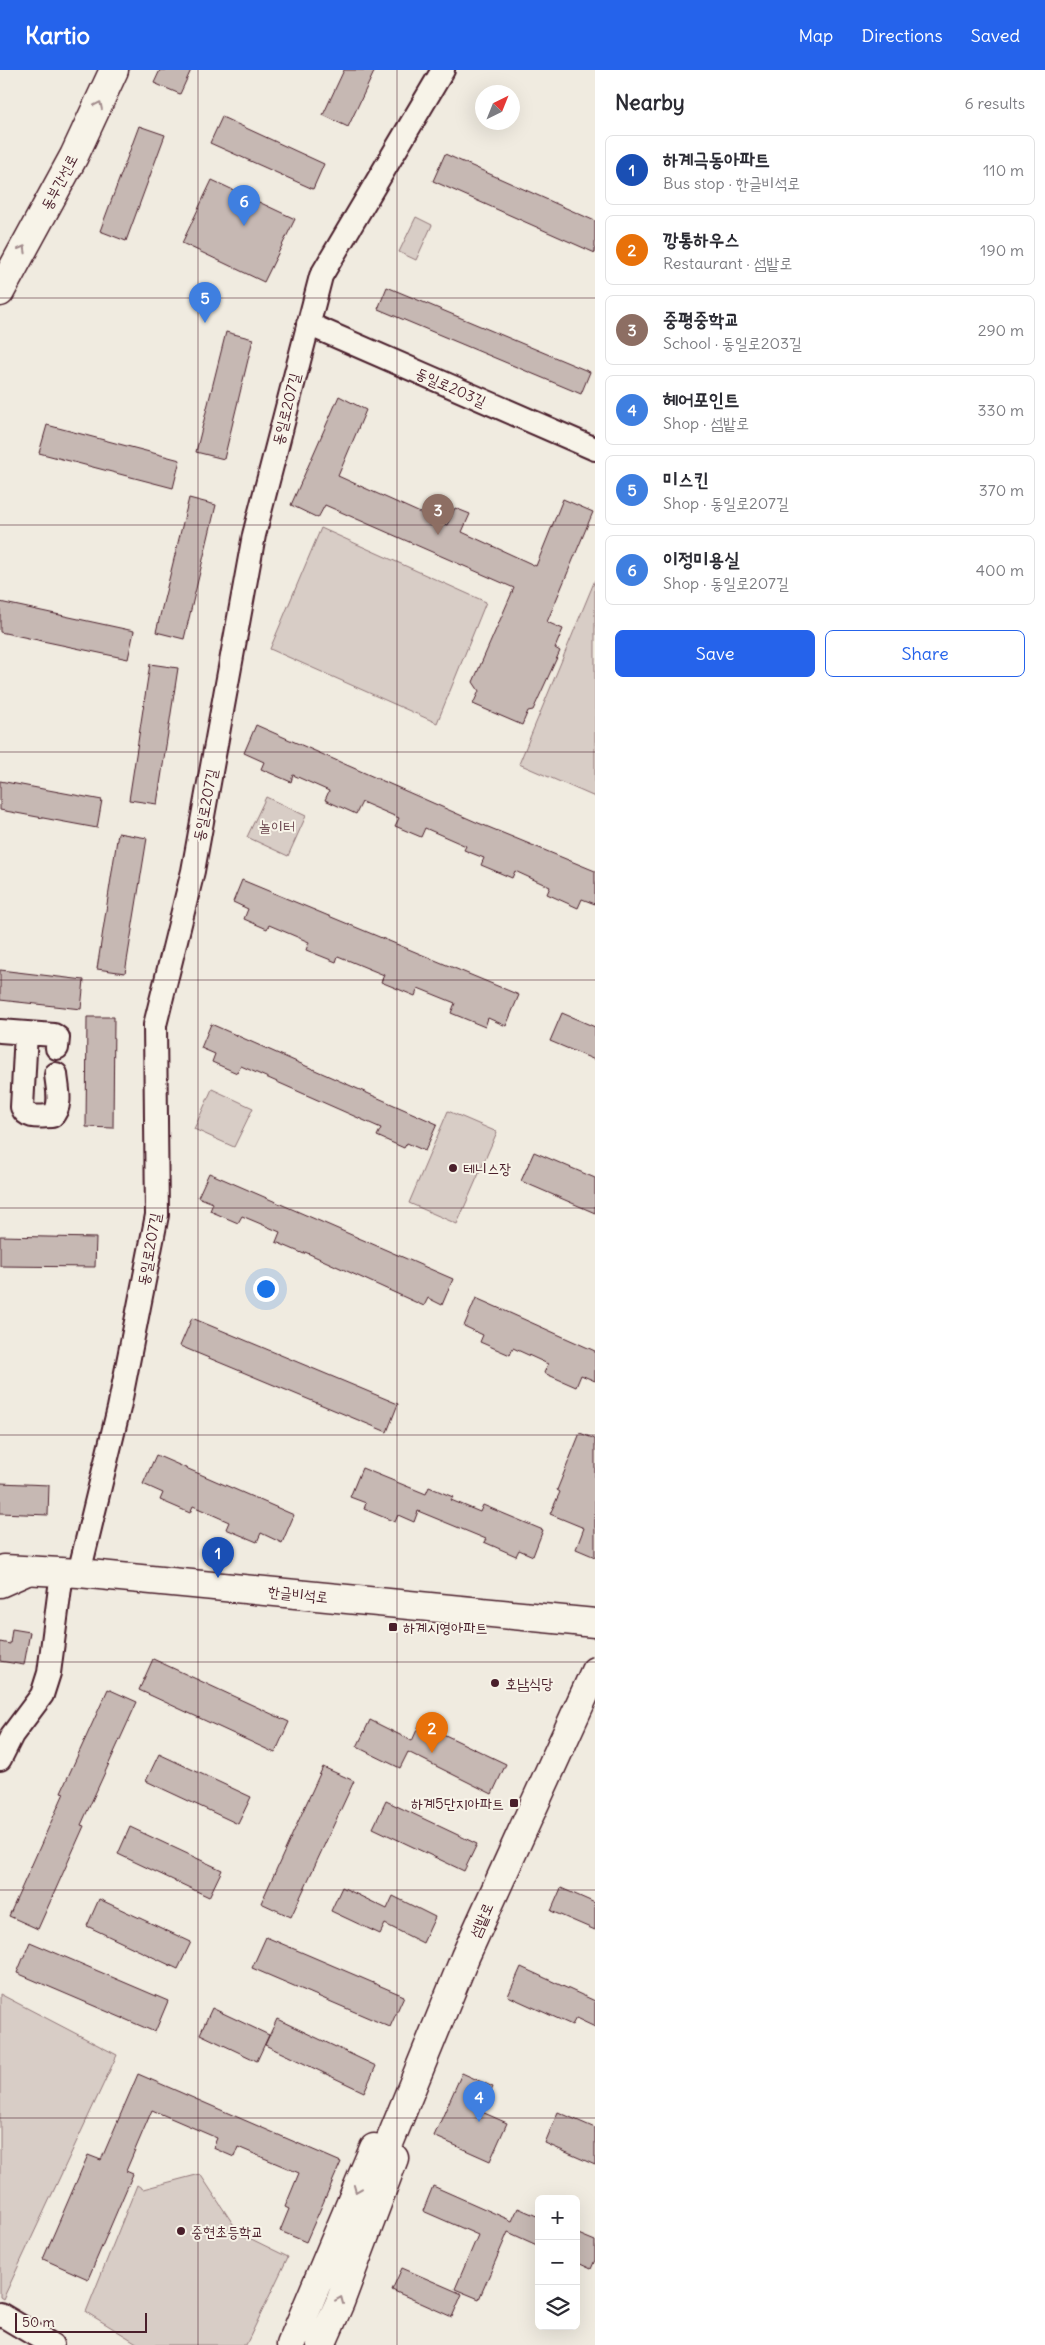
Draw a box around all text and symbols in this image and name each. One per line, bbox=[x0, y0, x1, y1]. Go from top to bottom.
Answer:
text: Kartio bbox=[25, 20, 90, 50]
text: Map bbox=[798, 24, 833, 47]
text: Directions bbox=[861, 24, 943, 47]
text: Saved bbox=[971, 24, 1020, 47]
north arrow bbox=[475, 85, 520, 130]
text: Nearby bbox=[615, 89, 685, 116]
text: 6 results bbox=[964, 93, 1025, 113]
one-way arrow bbox=[92, 101, 103, 110]
text: 하계극동아파트 bbox=[663, 147, 770, 171]
street label: 동부간선로 bbox=[36, 151, 82, 213]
text: 1 bbox=[629, 160, 635, 180]
text: 110 m bbox=[983, 160, 1024, 180]
text: Bus stop · 한글비석로 bbox=[663, 173, 800, 193]
pin: 6 bbox=[228, 185, 260, 226]
text: 깡통하우스 bbox=[663, 227, 739, 251]
text: 2 bbox=[628, 240, 636, 260]
text: 190 m bbox=[980, 240, 1024, 260]
one-way arrow bbox=[17, 246, 27, 255]
text: Restaurant · 섬밭로 bbox=[663, 253, 792, 273]
pin: 5 bbox=[189, 282, 221, 323]
text: 중평중학교 bbox=[663, 307, 739, 331]
text: 3 bbox=[627, 320, 637, 340]
text: 290 m bbox=[978, 320, 1024, 340]
text: School · 동일로203길 bbox=[663, 333, 802, 353]
street label: 동일로203길 bbox=[413, 363, 489, 411]
street label: 동일로207길 bbox=[268, 371, 304, 447]
text: 헤어포인트 bbox=[663, 387, 739, 411]
text: 4 bbox=[627, 400, 637, 420]
text: 330 m bbox=[977, 400, 1024, 420]
text: Shop · 섬밭로 bbox=[663, 413, 749, 433]
text: 미스킨 bbox=[663, 467, 709, 491]
text: 5 bbox=[627, 480, 637, 500]
text: 370 m bbox=[979, 480, 1024, 500]
text: Shop · 동일로207길 bbox=[663, 493, 789, 513]
pin: 3 bbox=[422, 494, 454, 535]
text: 이정미용실 bbox=[663, 547, 739, 571]
text: 6 bbox=[627, 560, 637, 580]
text: 400 m bbox=[976, 560, 1024, 580]
text: Shop · 동일로207길 bbox=[663, 573, 789, 593]
button: Save bbox=[615, 630, 815, 677]
button: Share bbox=[825, 630, 1025, 677]
street label: 동일로207길 bbox=[189, 767, 221, 843]
park label: 놀이터 bbox=[259, 817, 295, 836]
place label: 테니스장 bbox=[463, 1159, 511, 1178]
marker: 테니스장 bbox=[447, 1162, 459, 1174]
street label: 동일로207길 bbox=[133, 1211, 165, 1287]
your location bbox=[253, 1276, 279, 1302]
pin: 1 bbox=[202, 1537, 234, 1578]
street label: 한글비석로 bbox=[267, 1581, 329, 1607]
place label: 하계시영아파트 bbox=[403, 1618, 488, 1637]
marker: 하계시영아파트 bbox=[387, 1621, 399, 1633]
place label: 호남식당 bbox=[505, 1674, 553, 1693]
marker: 호남식당 bbox=[489, 1677, 501, 1689]
pin: 2 bbox=[416, 1712, 448, 1753]
place label: 하계5단지아파트 bbox=[411, 1794, 504, 1813]
marker: 하계5단지아파트 bbox=[508, 1797, 520, 1809]
street label: 섬밭로 bbox=[465, 1900, 497, 1940]
pin: 4 bbox=[463, 2081, 495, 2122]
one-way arrow bbox=[353, 2185, 363, 2193]
map controls bbox=[535, 2195, 580, 2330]
button: + bbox=[535, 2195, 580, 2240]
place label: 중현초등학교 bbox=[191, 2222, 263, 2241]
marker: 중현초등학교 bbox=[175, 2225, 187, 2237]
button: − bbox=[535, 2240, 580, 2285]
button: layers bbox=[535, 2285, 580, 2330]
one-way arrow bbox=[334, 2296, 345, 2305]
scale bar bbox=[15, 2310, 148, 2333]
text: 50 m bbox=[22, 2313, 55, 2331]

